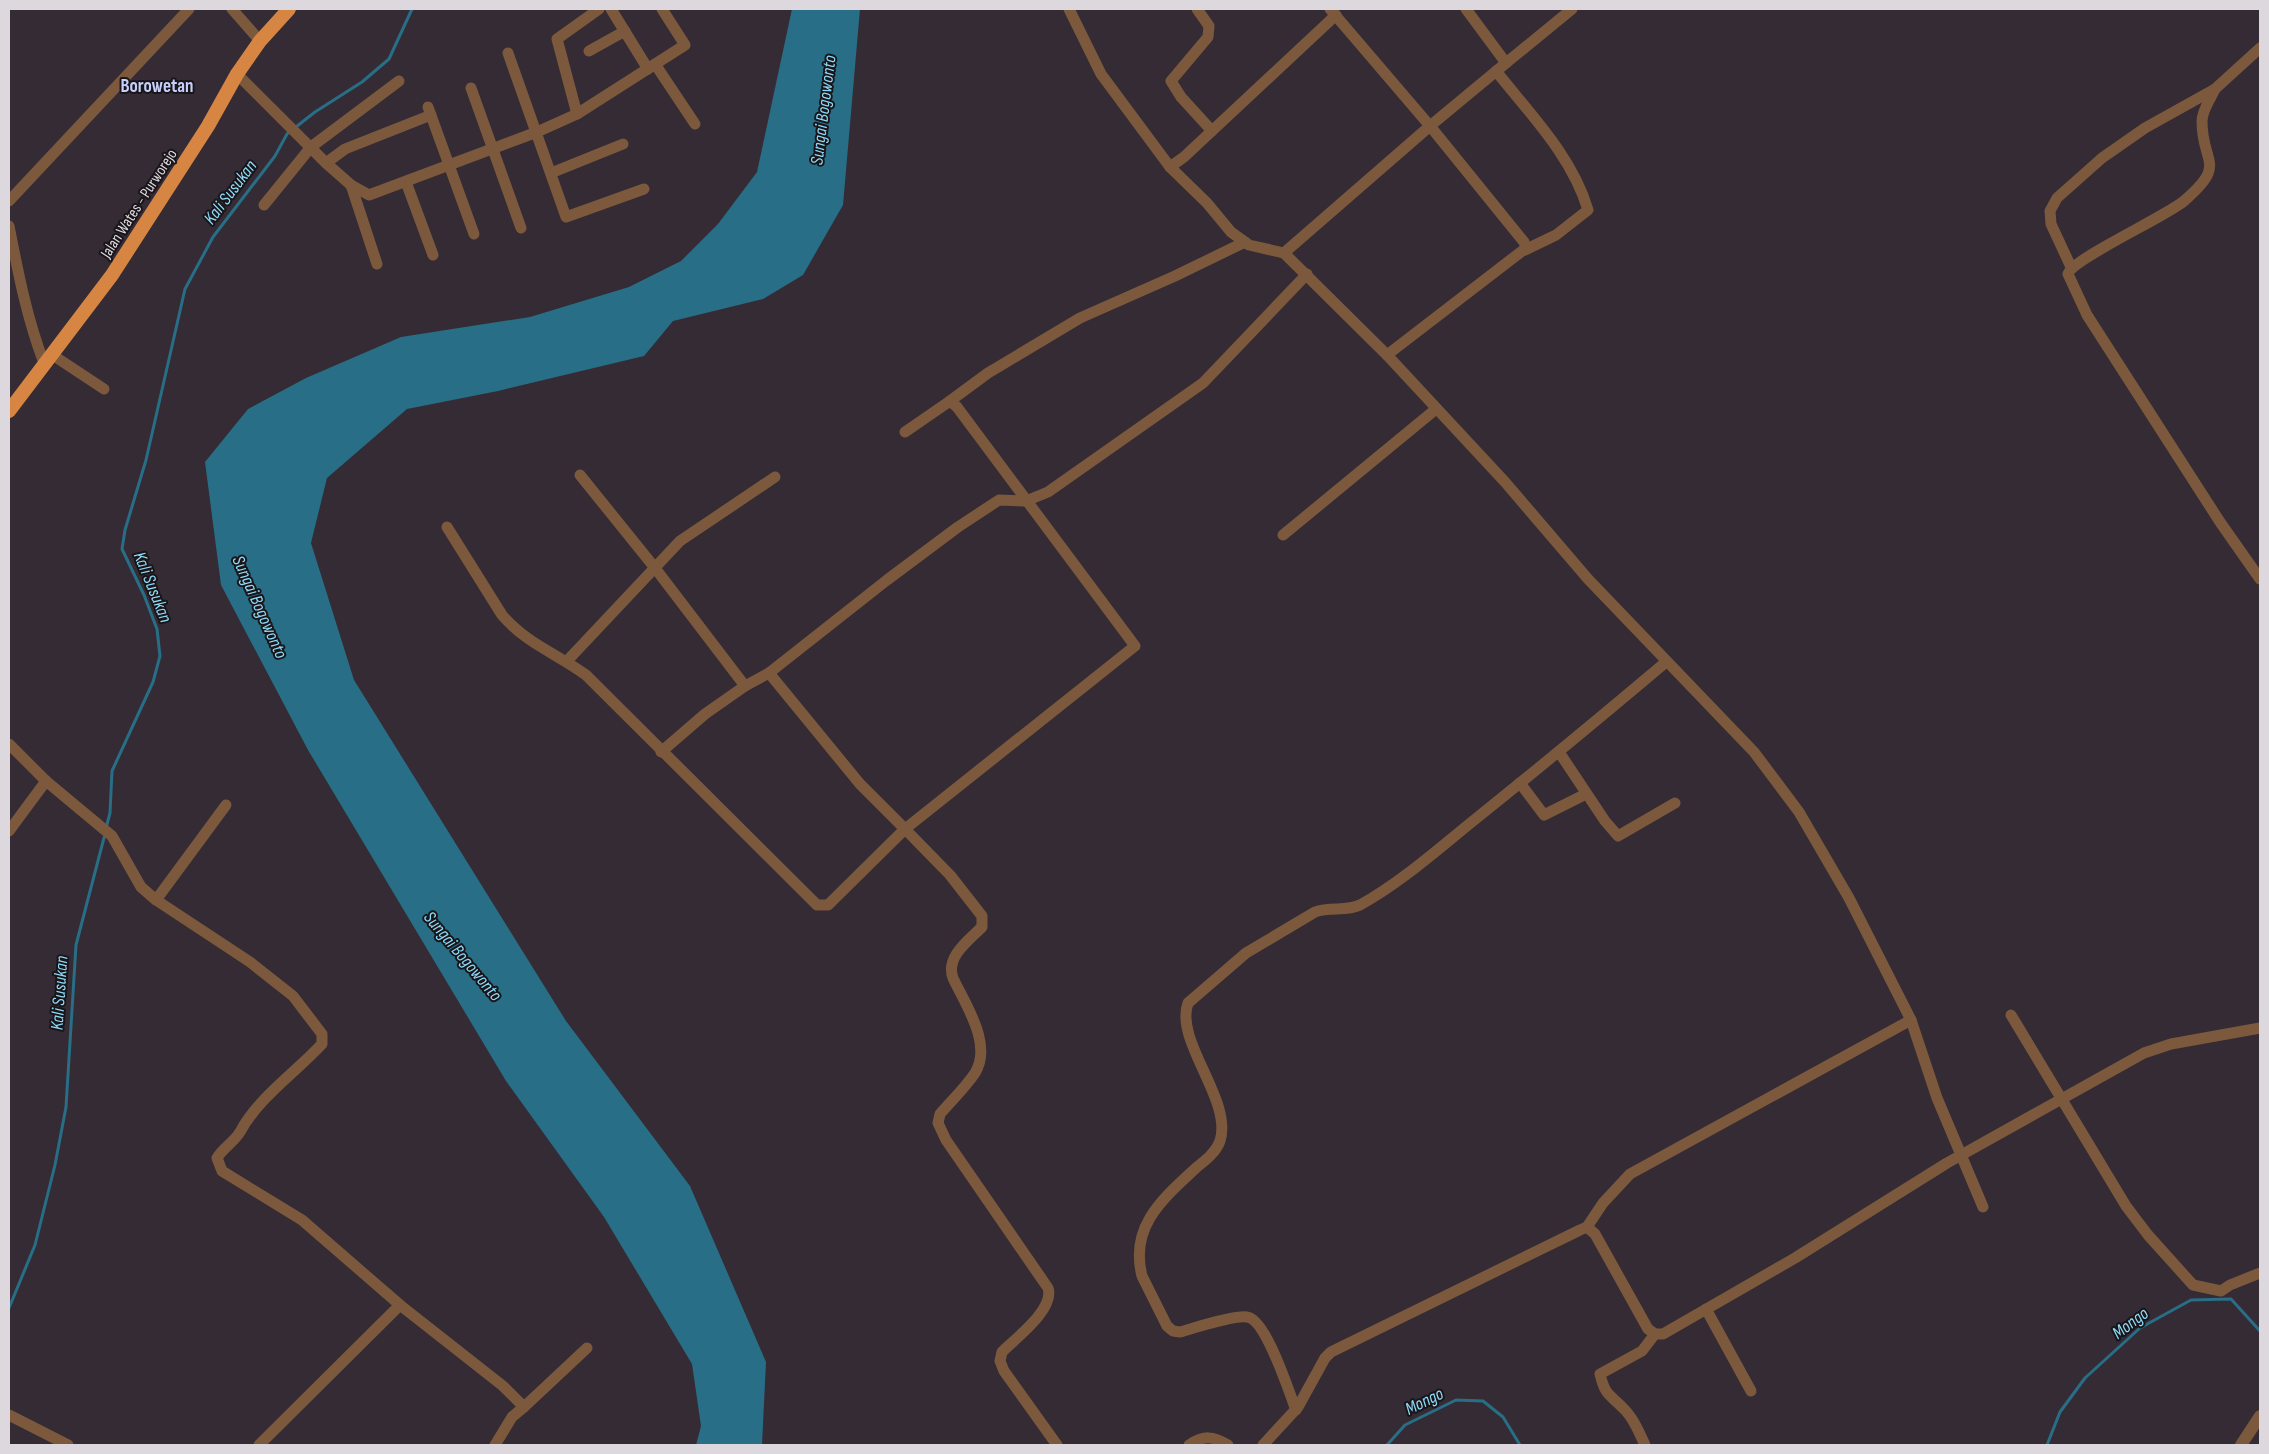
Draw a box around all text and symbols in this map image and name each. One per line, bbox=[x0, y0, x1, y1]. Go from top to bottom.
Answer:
water label: Sungai Bogowonto bbox=[806, 53, 841, 166]
district label: Borowetan bbox=[120, 75, 194, 98]
street label: Jalan Wates - Purworejo bbox=[96, 146, 182, 263]
water label: Kali Susukan bbox=[200, 156, 261, 228]
water label: Kali Susukan bbox=[129, 549, 176, 626]
water label: Sungai Bogowonto bbox=[228, 553, 292, 662]
water label: Sungai Bogowonto bbox=[419, 907, 507, 1006]
water label: Kali Susukan bbox=[46, 955, 73, 1031]
water label: Mongo bbox=[2108, 1303, 2153, 1344]
water label: Mongo bbox=[1402, 1383, 1447, 1420]

